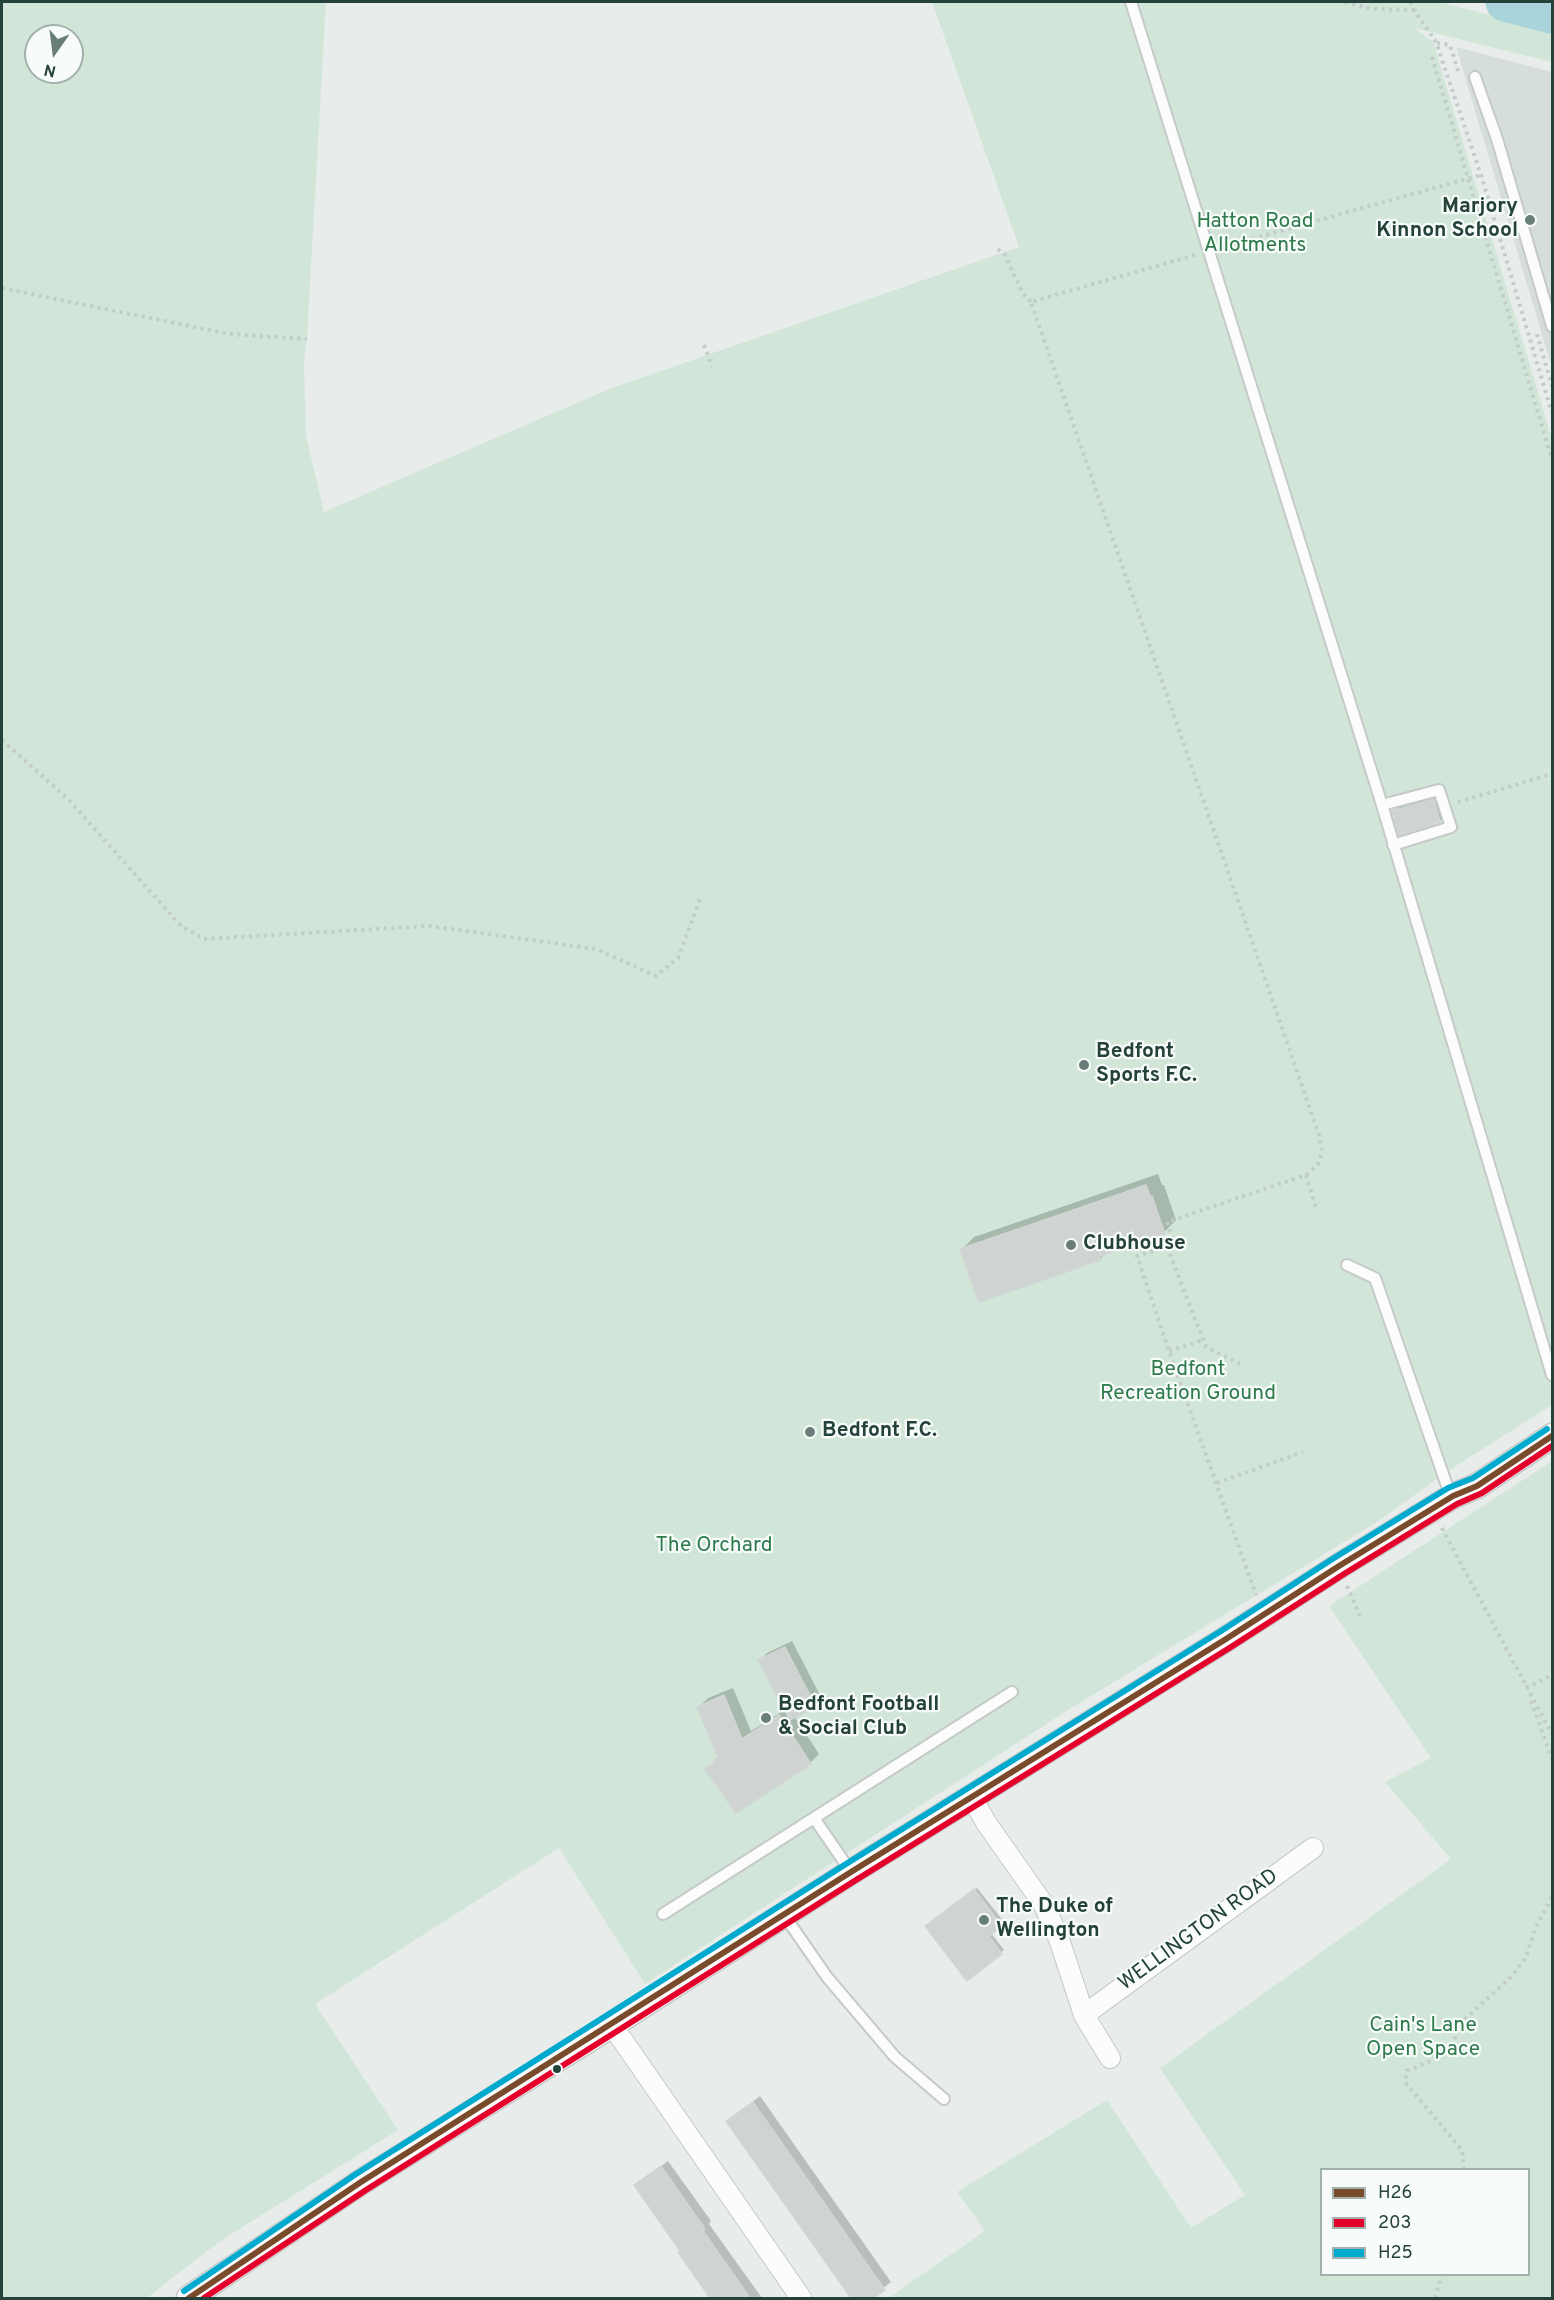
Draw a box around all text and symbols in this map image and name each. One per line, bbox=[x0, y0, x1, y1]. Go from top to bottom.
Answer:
north arrow bbox=[24, 24, 84, 84]
text: N bbox=[42, 58, 58, 81]
place label: Marjory Kinnon School bbox=[1376, 195, 1518, 245]
park label: Hatton Road Allotments bbox=[1196, 210, 1314, 260]
marker: Marjory Kinnon School bbox=[1523, 213, 1537, 227]
place label: Bedfont Sports F.C. bbox=[1096, 1040, 1197, 1090]
marker: Bedfont Sports F.C. bbox=[1077, 1058, 1091, 1072]
place label: Clubhouse bbox=[1083, 1232, 1186, 1258]
marker: Clubhouse bbox=[1064, 1238, 1078, 1252]
park label: Bedfont Recreation Ground bbox=[1100, 1358, 1276, 1408]
place label: Bedfont F.C. bbox=[822, 1419, 937, 1445]
marker: Bedfont F.C. bbox=[803, 1425, 817, 1439]
park label: The Orchard bbox=[656, 1534, 772, 1560]
place label: Bedfont Football & Social Club bbox=[778, 1693, 939, 1743]
marker: Bedfont Football & Social Club bbox=[759, 1711, 773, 1725]
street label: WELLINGTON ROAD bbox=[1114, 1865, 1284, 1997]
place label: The Duke of Wellington bbox=[996, 1895, 1113, 1945]
marker: The Duke of Wellington bbox=[977, 1913, 991, 1927]
park label: Cain's Lane Open Space bbox=[1366, 2014, 1480, 2064]
unlabelled marker bbox=[551, 2063, 563, 2075]
legend bbox=[1320, 2168, 1530, 2276]
text: H26 bbox=[1378, 2182, 1412, 2205]
text: 203 bbox=[1378, 2212, 1411, 2235]
text: H25 bbox=[1378, 2242, 1413, 2265]

